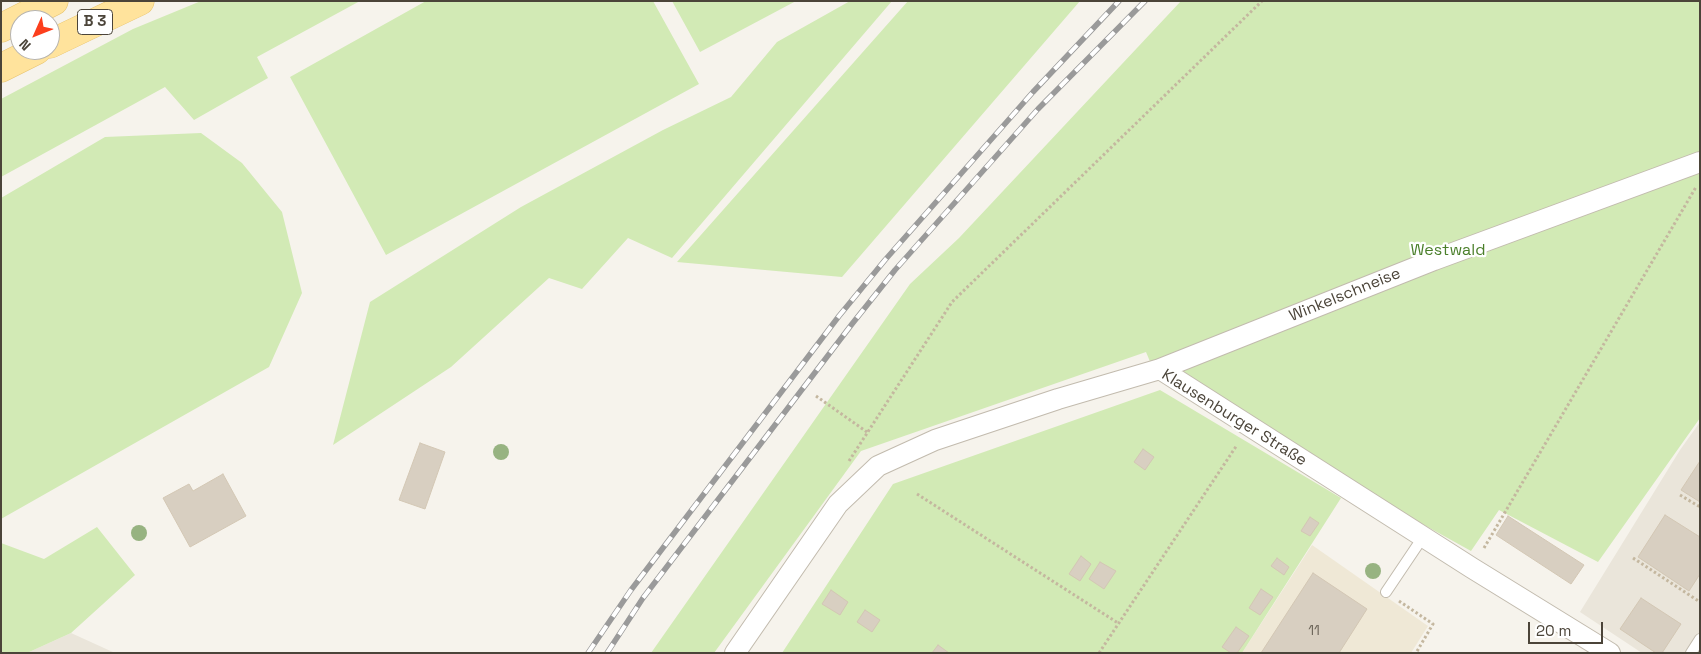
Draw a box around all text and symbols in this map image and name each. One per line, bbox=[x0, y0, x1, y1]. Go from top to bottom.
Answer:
north arrow bbox=[10, 10, 60, 60]
road number: B 3 bbox=[78, 10, 112, 34]
text: N bbox=[15, 35, 35, 54]
park label: Westwald bbox=[1411, 241, 1485, 261]
street label: Winkelschneise bbox=[1287, 264, 1403, 326]
street label: Klausenburger Straße bbox=[1158, 365, 1310, 471]
scale bar bbox=[1531, 612, 1606, 644]
text: 20 m bbox=[1536, 621, 1571, 640]
house number: 11 bbox=[1308, 623, 1320, 639]

